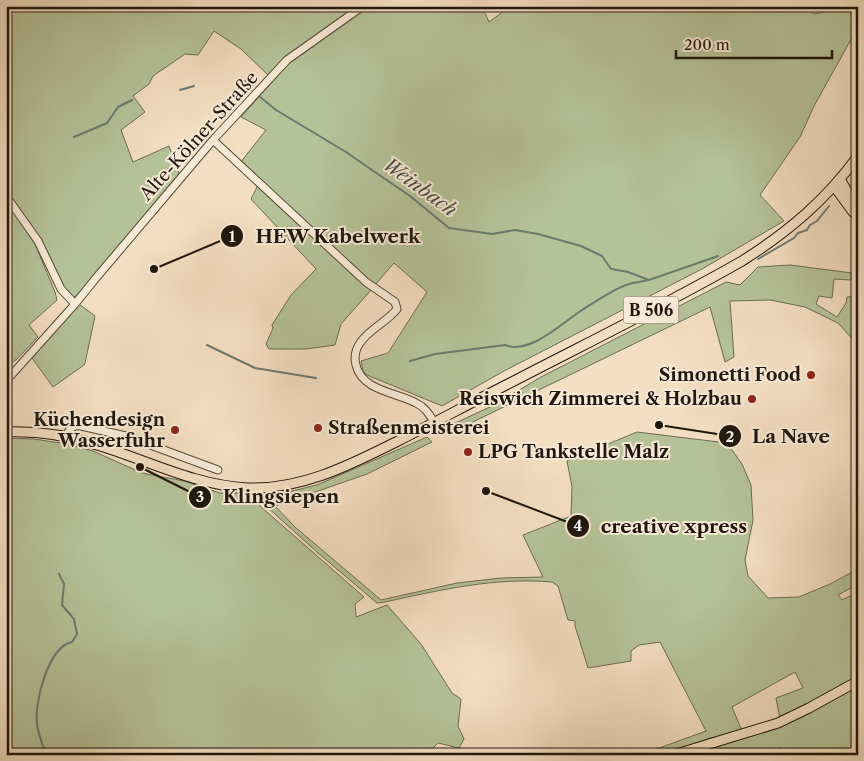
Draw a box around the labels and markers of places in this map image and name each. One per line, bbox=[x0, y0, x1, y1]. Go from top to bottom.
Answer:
callout: HEW Kabelwerk bbox=[220, 219, 431, 253]
place label: Simonetti Food bbox=[659, 364, 801, 386]
marker: Simonetti Food bbox=[805, 369, 817, 381]
place label: Reiswich Zimmerei & Holzbau bbox=[459, 388, 742, 410]
marker: Reiswich Zimmerei & Holzbau bbox=[746, 393, 758, 405]
place label: Küchendesign Wasserfuhr bbox=[33, 409, 166, 452]
place label: Straßenmeisterei bbox=[328, 417, 490, 439]
callout: La Nave bbox=[717, 419, 841, 453]
marker: Straßenmeisterei bbox=[312, 422, 324, 434]
marker: Küchendesign Wasserfuhr bbox=[169, 424, 181, 436]
place label: LPG Tankstelle Malz bbox=[478, 441, 669, 463]
marker: LPG Tankstelle Malz bbox=[462, 446, 474, 458]
callout: Klingsiepen bbox=[188, 480, 350, 514]
callout: creative xpress bbox=[566, 509, 757, 543]

